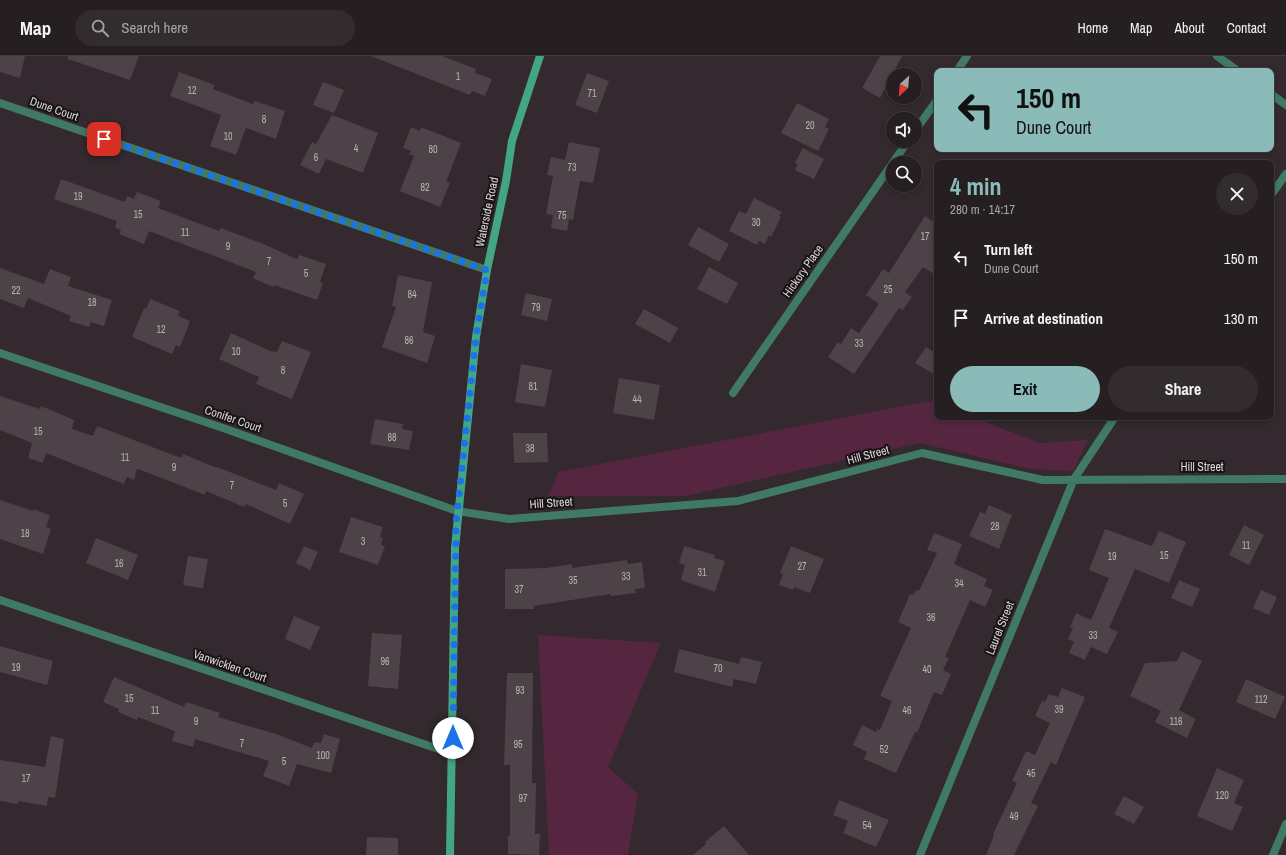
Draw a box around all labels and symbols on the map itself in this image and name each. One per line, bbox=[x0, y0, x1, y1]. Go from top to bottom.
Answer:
north arrow bbox=[886, 68, 922, 104]
house number: 1 bbox=[456, 70, 461, 83]
house number: 12 bbox=[187, 84, 197, 97]
house number: 71 bbox=[587, 87, 597, 100]
street label: Dune Court bbox=[28, 93, 81, 125]
house number: 8 bbox=[262, 113, 267, 126]
house number: 20 bbox=[805, 119, 815, 132]
pin bbox=[87, 122, 121, 156]
house number: 10 bbox=[223, 130, 233, 143]
house number: 4 bbox=[354, 142, 359, 155]
house number: 80 bbox=[428, 143, 438, 156]
house number: 6 bbox=[314, 151, 319, 164]
house number: 73 bbox=[567, 161, 577, 174]
street label: Waterside Road bbox=[472, 176, 502, 248]
house number: 82 bbox=[420, 181, 430, 194]
house number: 19 bbox=[73, 190, 83, 203]
house number: 15 bbox=[133, 208, 143, 221]
house number: 75 bbox=[557, 209, 567, 222]
house number: 30 bbox=[751, 216, 761, 229]
house number: 11 bbox=[181, 226, 190, 239]
house number: 17 bbox=[920, 230, 930, 243]
house number: 9 bbox=[226, 240, 231, 253]
street label: Hickory Place bbox=[779, 242, 827, 300]
house number: 7 bbox=[267, 255, 272, 268]
house number: 5 bbox=[304, 267, 309, 280]
house number: 25 bbox=[883, 283, 893, 296]
house number: 22 bbox=[11, 284, 21, 297]
house number: 84 bbox=[407, 288, 417, 301]
house number: 18 bbox=[87, 296, 97, 309]
house number: 79 bbox=[531, 301, 541, 314]
house number: 12 bbox=[156, 323, 166, 336]
house number: 86 bbox=[404, 334, 414, 347]
house number: 33 bbox=[854, 337, 864, 350]
house number: 10 bbox=[231, 345, 241, 358]
house number: 8 bbox=[281, 364, 286, 377]
house number: 81 bbox=[528, 380, 538, 393]
house number: 44 bbox=[632, 393, 642, 406]
street label: Conifer Court bbox=[202, 402, 264, 436]
house number: 15 bbox=[33, 425, 43, 438]
house number: 88 bbox=[387, 431, 397, 444]
house number: 38 bbox=[525, 442, 535, 455]
street label: Hill Street bbox=[845, 442, 891, 468]
house number: 11 bbox=[121, 451, 130, 464]
street label: Hill Street bbox=[1180, 459, 1224, 475]
house number: 9 bbox=[172, 461, 177, 474]
house number: 7 bbox=[230, 479, 235, 492]
street label: Hill Street bbox=[529, 493, 573, 512]
house number: 5 bbox=[283, 497, 288, 510]
house number: 28 bbox=[990, 520, 1000, 533]
house number: 18 bbox=[20, 527, 30, 540]
house number: 3 bbox=[361, 535, 366, 548]
house number: 11 bbox=[1242, 539, 1251, 552]
house number: 15 bbox=[1159, 549, 1169, 562]
house number: 19 bbox=[1107, 550, 1117, 563]
house number: 16 bbox=[114, 557, 124, 570]
house number: 27 bbox=[797, 560, 807, 573]
house number: 31 bbox=[697, 566, 707, 579]
house number: 33 bbox=[621, 570, 631, 583]
house number: 35 bbox=[568, 574, 578, 587]
house number: 34 bbox=[954, 577, 964, 590]
house number: 37 bbox=[514, 583, 524, 596]
street label: Laurel Street bbox=[982, 599, 1018, 657]
house number: 36 bbox=[926, 611, 936, 624]
house number: 33 bbox=[1088, 629, 1098, 642]
street label: Vanwicklen Court bbox=[191, 646, 269, 686]
house number: 96 bbox=[380, 655, 390, 668]
house number: 19 bbox=[11, 661, 21, 674]
house number: 70 bbox=[713, 662, 723, 675]
house number: 40 bbox=[922, 663, 932, 676]
house number: 93 bbox=[515, 684, 525, 697]
house number: 15 bbox=[124, 692, 134, 705]
house number: 112 bbox=[1254, 693, 1268, 706]
house number: 39 bbox=[1054, 703, 1064, 716]
house number: 11 bbox=[151, 704, 160, 717]
house number: 46 bbox=[902, 704, 912, 717]
house number: 9 bbox=[194, 715, 199, 728]
house number: 116 bbox=[1169, 715, 1183, 728]
position arrow bbox=[432, 717, 474, 759]
house number: 7 bbox=[240, 737, 245, 750]
house number: 95 bbox=[513, 738, 523, 751]
house number: 52 bbox=[879, 743, 889, 756]
house number: 100 bbox=[316, 749, 330, 762]
house number: 5 bbox=[282, 755, 287, 768]
house number: 45 bbox=[1026, 767, 1036, 780]
house number: 17 bbox=[21, 772, 31, 785]
house number: 120 bbox=[1215, 789, 1229, 802]
house number: 97 bbox=[518, 792, 528, 805]
house number: 49 bbox=[1009, 810, 1019, 823]
house number: 54 bbox=[862, 819, 872, 832]

